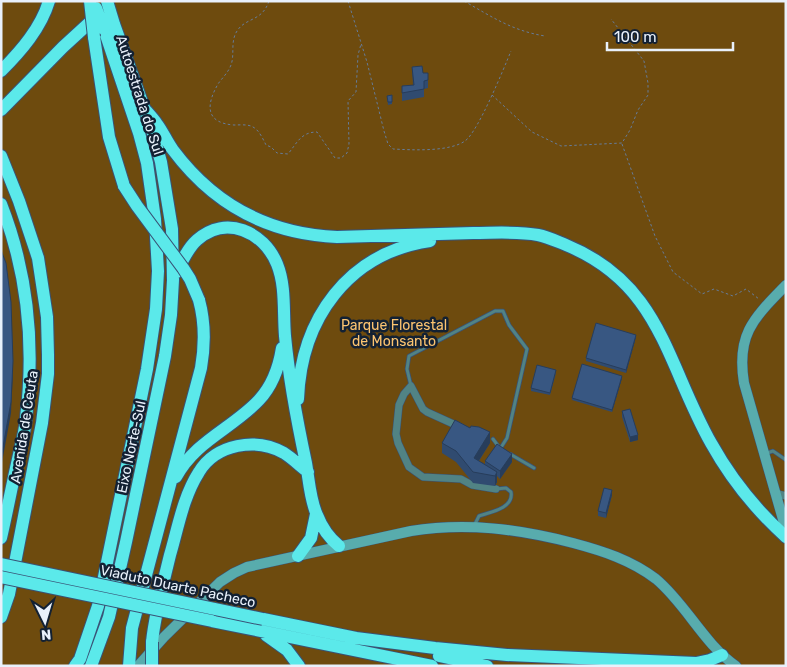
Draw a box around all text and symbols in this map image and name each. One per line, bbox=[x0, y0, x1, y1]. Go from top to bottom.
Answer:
scale bar bbox=[607, 20, 733, 52]
text: 100 m bbox=[614, 28, 656, 46]
street label: Autoestrada do Sul bbox=[112, 33, 167, 157]
park label: Parque Florestal de Monsanto bbox=[341, 317, 447, 350]
street label: Avenida de Ceuta bbox=[7, 369, 42, 485]
street label: Eixo Norte-Sul bbox=[113, 399, 150, 495]
street label: Viaduto Duarte Pacheco bbox=[99, 562, 257, 611]
north arrow bbox=[20, 597, 70, 647]
text: N bbox=[40, 626, 52, 643]

